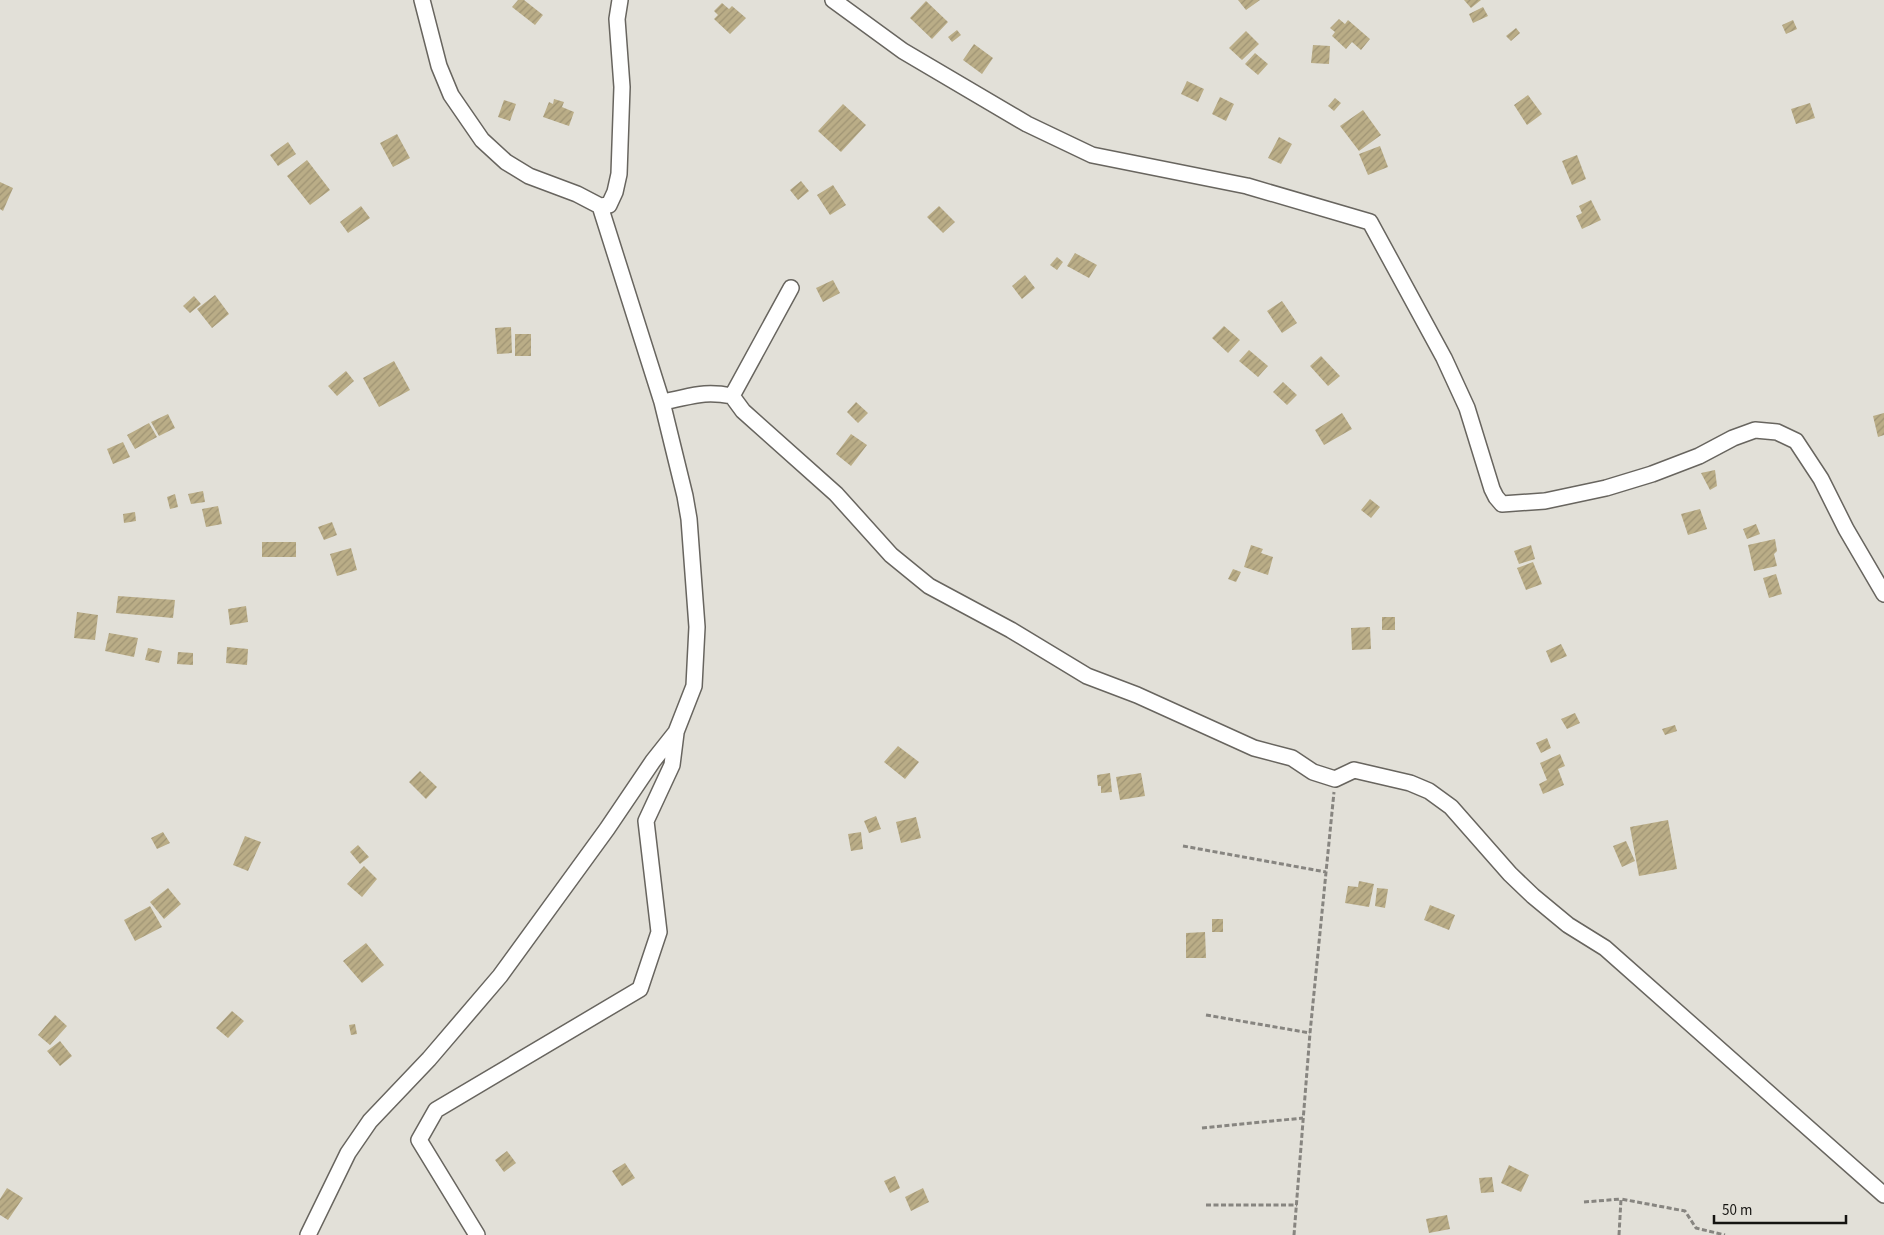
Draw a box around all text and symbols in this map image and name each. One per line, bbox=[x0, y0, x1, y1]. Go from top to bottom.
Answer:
scale bar bbox=[1714, 1192, 1846, 1224]
text: 50 m bbox=[1722, 1200, 1752, 1221]

